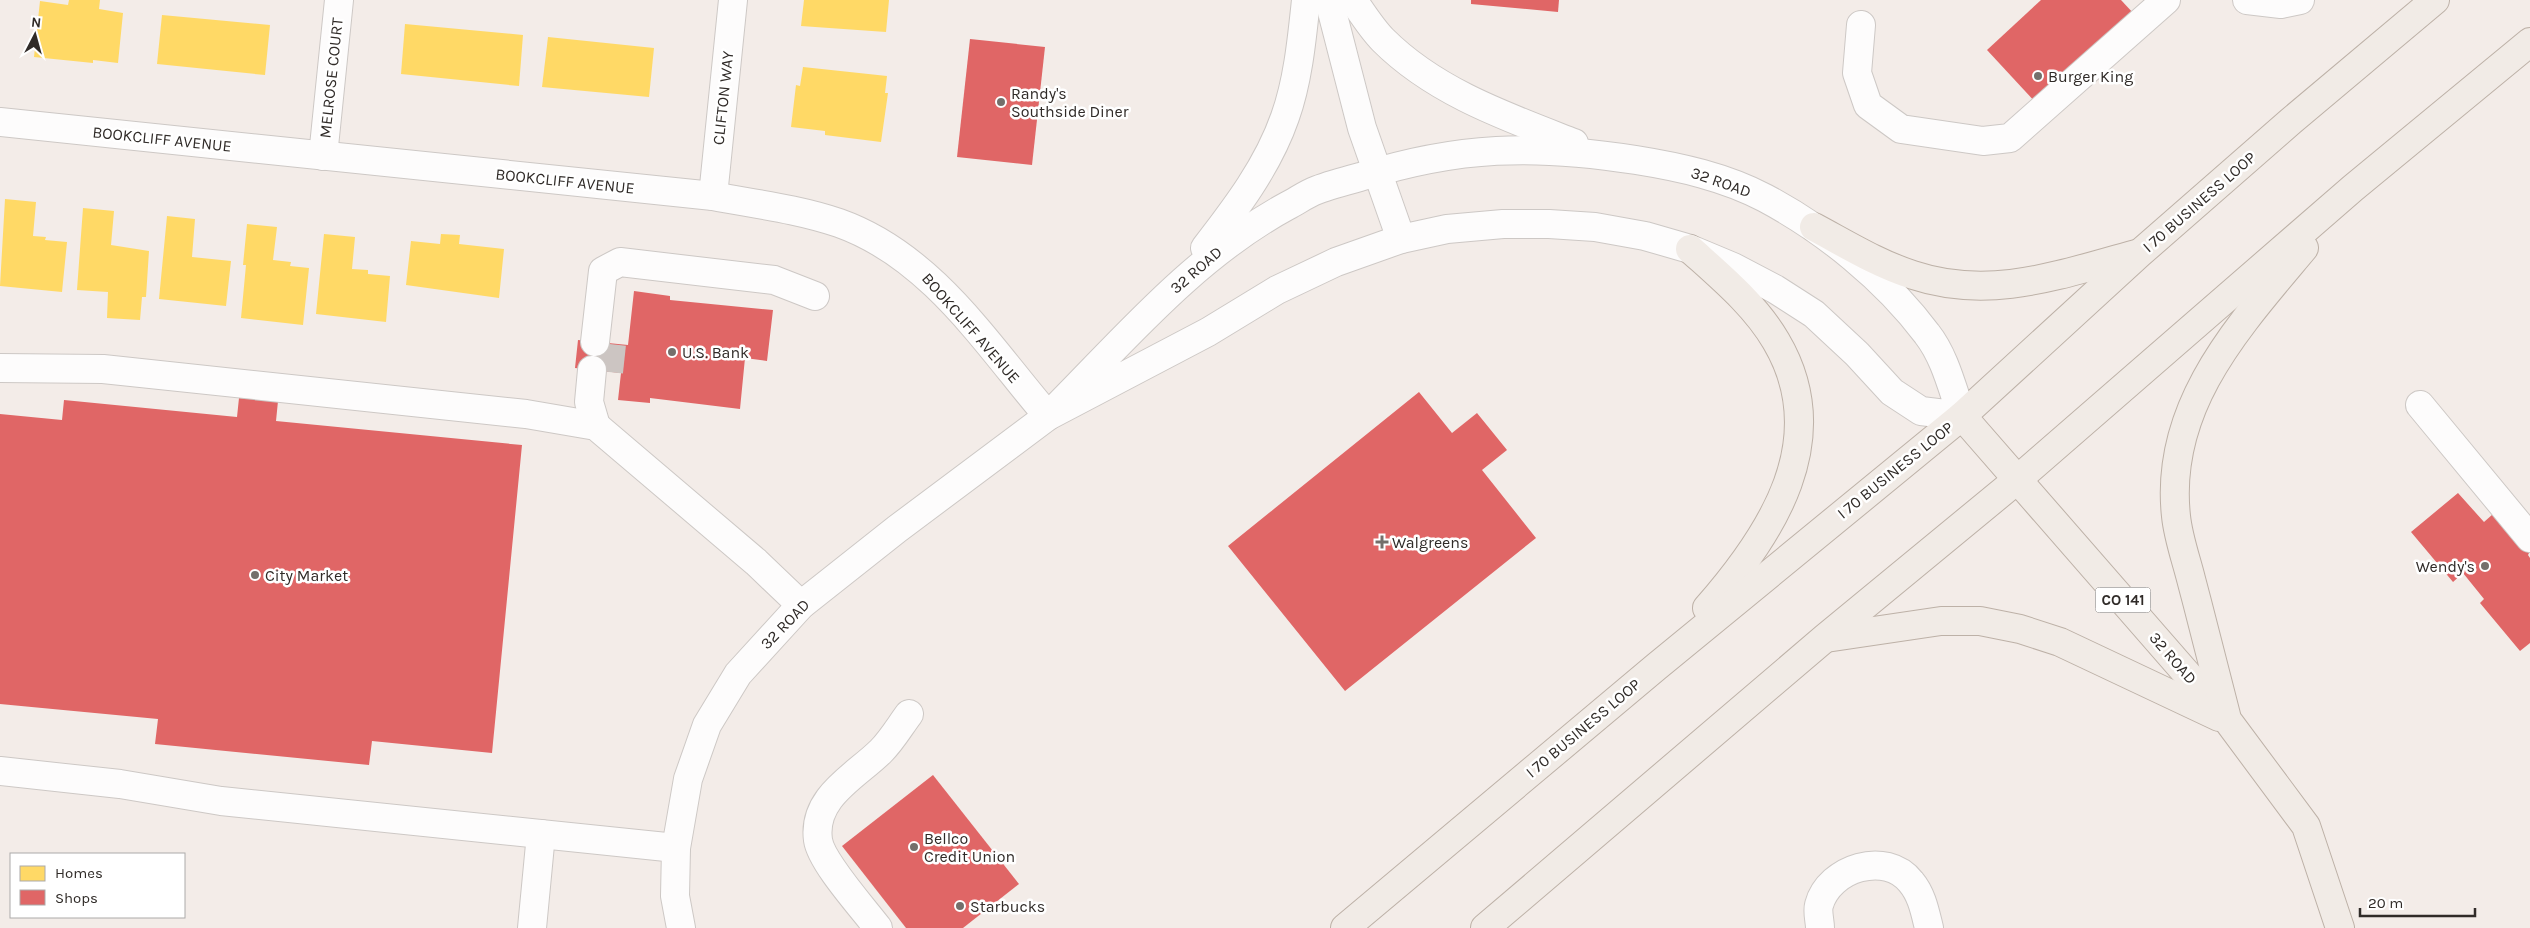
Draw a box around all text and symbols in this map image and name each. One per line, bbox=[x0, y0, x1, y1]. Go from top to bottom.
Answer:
north arrow bbox=[10, 10, 60, 60]
text: N bbox=[30, 14, 42, 32]
street label: MELROSE COURT bbox=[315, 17, 347, 139]
street label: CLIFTON WAY bbox=[709, 50, 737, 146]
place label: Burger King bbox=[2048, 67, 2133, 86]
marker: Burger King bbox=[2032, 70, 2044, 82]
place label: Randy's Southside Diner bbox=[1011, 84, 1129, 121]
marker: Randy's Southside Diner bbox=[995, 96, 1007, 108]
street label: BOOKCLIFF AVENUE bbox=[91, 122, 233, 156]
street label: I 70 BUSINESS LOOP bbox=[2139, 148, 2260, 256]
street label: 32 ROAD bbox=[1688, 163, 1754, 201]
street label: BOOKCLIFF AVENUE bbox=[494, 164, 636, 198]
street label: 32 ROAD bbox=[1166, 242, 1226, 298]
street label: BOOKCLIFF AVENUE bbox=[918, 269, 1024, 387]
place label: U.S. Bank bbox=[682, 343, 749, 362]
marker: U.S. Bank bbox=[666, 346, 678, 358]
street label: I 70 BUSINESS LOOP bbox=[1833, 417, 1957, 523]
place label: Walgreens bbox=[1392, 533, 1468, 552]
marker: Walgreens bbox=[1376, 536, 1388, 548]
place label: Wendy's bbox=[2416, 557, 2475, 576]
marker: Wendy's bbox=[2479, 560, 2491, 572]
place label: City Market bbox=[265, 566, 348, 585]
marker: City Market bbox=[249, 569, 261, 581]
road number: CO 141 bbox=[2096, 588, 2150, 612]
street label: 32 ROAD bbox=[756, 595, 814, 653]
street label: 32 ROAD bbox=[2145, 628, 2201, 688]
street label: I 70 BUSINESS LOOP bbox=[1522, 674, 1644, 781]
place label: Bellco Credit Union bbox=[924, 829, 1015, 866]
marker: Bellco Credit Union bbox=[908, 841, 920, 853]
legend bbox=[10, 853, 185, 918]
text: Homes bbox=[55, 864, 103, 882]
scale bar bbox=[2360, 886, 2475, 918]
text: Shops bbox=[55, 889, 98, 907]
text: 20 m bbox=[2368, 894, 2403, 912]
place label: Starbucks bbox=[970, 897, 1045, 916]
marker: Starbucks bbox=[954, 900, 966, 912]

